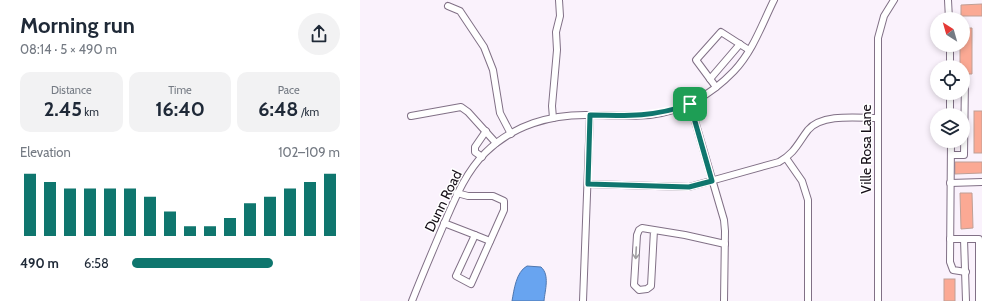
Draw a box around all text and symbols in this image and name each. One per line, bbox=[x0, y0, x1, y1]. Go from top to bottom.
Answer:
text: Morning run bbox=[20, 12, 135, 39]
north arrow bbox=[930, 12, 970, 52]
map controls bbox=[930, 12, 970, 148]
button: share bbox=[298, 13, 340, 55]
text: 08:14 · 5 × 490 m bbox=[20, 41, 117, 57]
button: locate bbox=[930, 60, 970, 100]
text: Distance bbox=[51, 83, 92, 97]
text: Time bbox=[168, 83, 192, 97]
text: Pace bbox=[278, 83, 300, 97]
pin bbox=[673, 87, 707, 121]
icon: arrive bbox=[679, 93, 701, 115]
text: 2.45 bbox=[44, 97, 82, 121]
text: 16:40 bbox=[155, 97, 205, 121]
text: 6:48 bbox=[258, 97, 298, 121]
street label: Ville Rosa Lane bbox=[857, 104, 875, 194]
text: km bbox=[82, 105, 99, 119]
text: /km bbox=[298, 105, 319, 119]
button: layers bbox=[930, 108, 970, 148]
text: Elevation bbox=[20, 144, 71, 160]
text: 102–109 m bbox=[278, 144, 340, 160]
street label: Dunn Road bbox=[420, 167, 466, 235]
one-way arrow bbox=[632, 246, 639, 259]
text: 490 m bbox=[20, 255, 59, 271]
text: 6:58 bbox=[84, 255, 109, 271]

